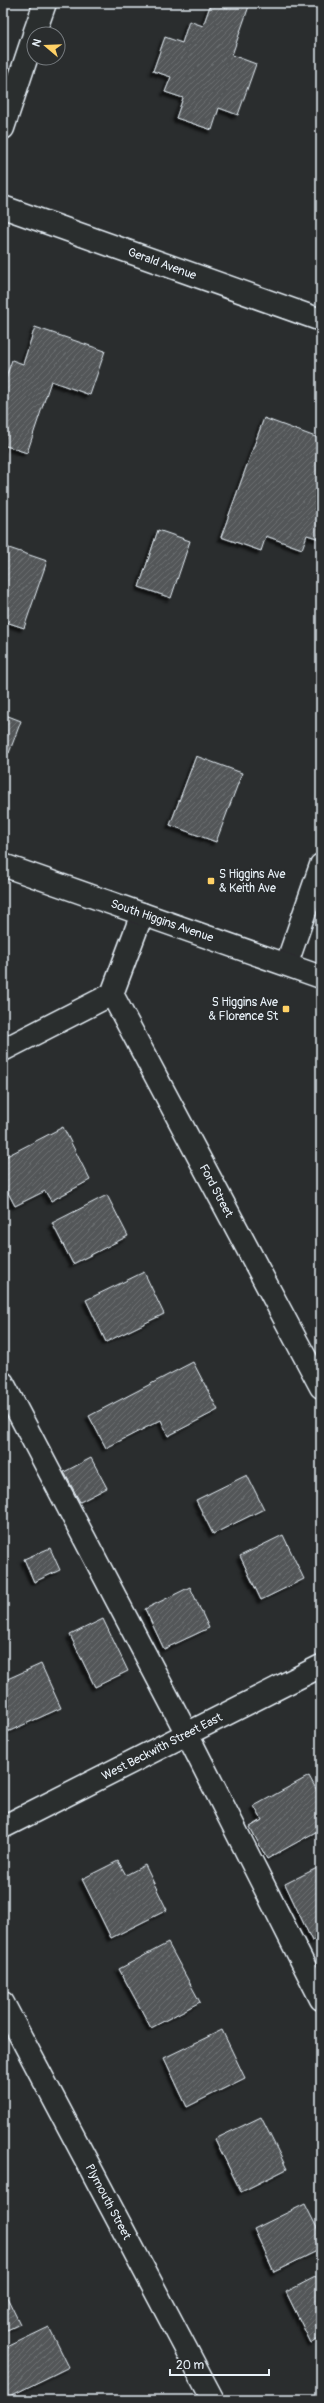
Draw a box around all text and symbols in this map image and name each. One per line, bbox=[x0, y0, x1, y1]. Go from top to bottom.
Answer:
north arrow bbox=[26, 26, 66, 66]
text: N bbox=[30, 37, 45, 49]
street label: Gerald Avenue bbox=[126, 245, 198, 283]
place label: S Higgins Ave & Keith Ave bbox=[219, 867, 285, 896]
marker: S Higgins Ave & Keith Ave bbox=[206, 876, 216, 886]
street label: South Higgins Avenue bbox=[109, 896, 215, 946]
place label: S Higgins Ave & Florence St bbox=[208, 995, 278, 1024]
marker: S Higgins Ave & Florence St bbox=[281, 1004, 291, 1014]
street label: Ford Street bbox=[196, 1162, 236, 1220]
street label: West Beckwith Street East bbox=[99, 1710, 225, 1784]
street label: Plymouth Street bbox=[82, 2162, 134, 2242]
scale bar bbox=[170, 2351, 269, 2377]
text: 20 m bbox=[176, 2358, 205, 2373]

